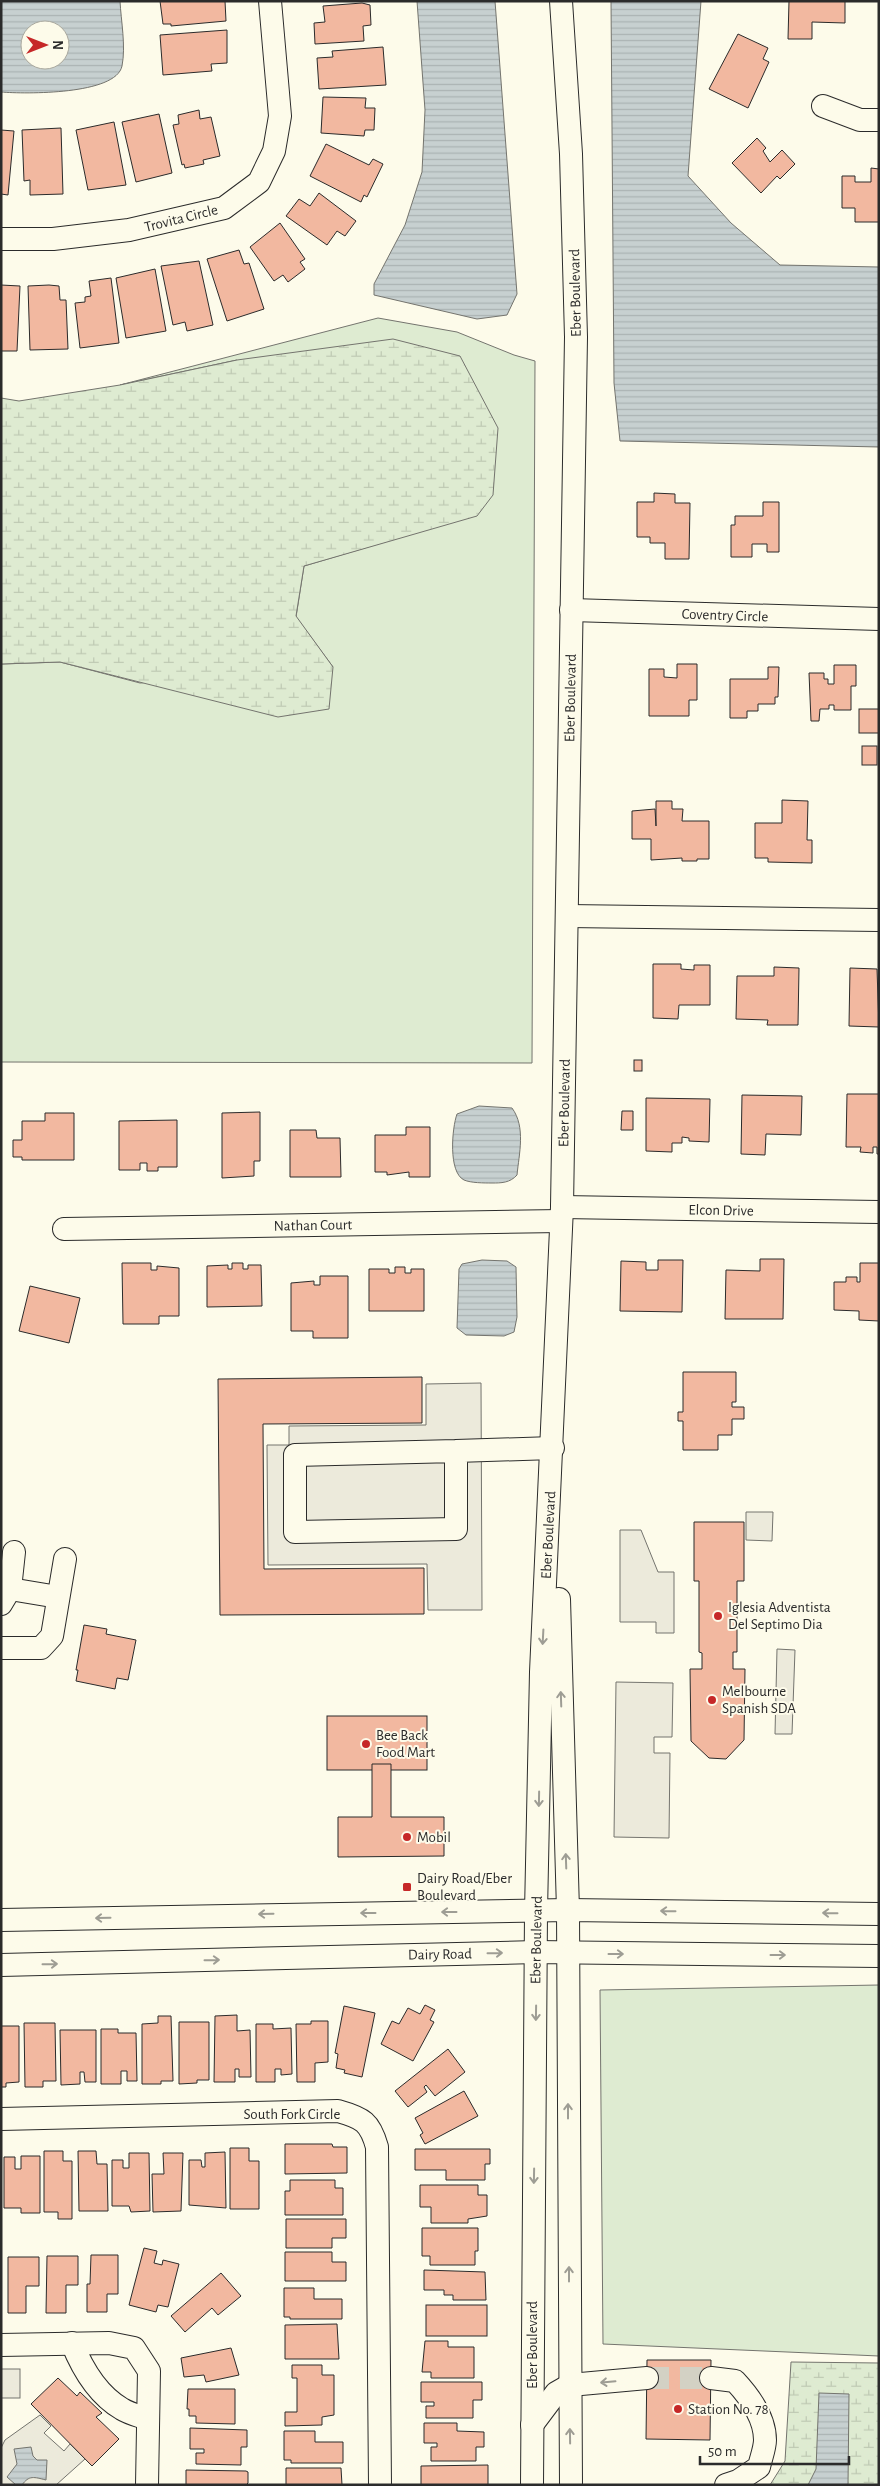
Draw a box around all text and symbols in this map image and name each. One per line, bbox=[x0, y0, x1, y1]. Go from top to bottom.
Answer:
north arrow bbox=[20, 20, 70, 70]
text: N bbox=[50, 40, 64, 50]
street label: Trovita Circle bbox=[143, 202, 219, 235]
street label: Eber Boulevard bbox=[567, 249, 584, 337]
street label: Coventry Circle bbox=[681, 606, 769, 625]
street label: Eber Boulevard bbox=[562, 654, 579, 742]
street label: Eber Boulevard bbox=[556, 1059, 573, 1147]
street label: Elcon Drive bbox=[688, 1202, 754, 1219]
street label: Nathan Court bbox=[274, 1217, 353, 1234]
street label: Eber Boulevard bbox=[539, 1490, 558, 1579]
place label: Iglesia Adventista Del Septimo Dia bbox=[728, 1600, 831, 1632]
marker: Iglesia Adventista Del Septimo Dia bbox=[712, 1610, 724, 1622]
one-way arrow bbox=[538, 1628, 548, 1644]
place label: Melbourne Spanish SDA bbox=[722, 1684, 796, 1716]
one-way arrow bbox=[556, 1691, 566, 1707]
marker: Melbourne Spanish SDA bbox=[706, 1694, 718, 1706]
place label: Bee Back Food Mart bbox=[376, 1728, 435, 1760]
marker: Bee Back Food Mart bbox=[360, 1738, 372, 1750]
one-way arrow bbox=[534, 1791, 543, 1807]
place label: Mobil bbox=[417, 1830, 451, 1845]
marker: Mobil bbox=[401, 1831, 413, 1843]
one-way arrow bbox=[562, 1853, 571, 1869]
place label: Dairy Road/Eber Boulevard bbox=[417, 1871, 512, 1903]
marker: Dairy Road/Eber Boulevard bbox=[401, 1881, 413, 1893]
street label: Eber Boulevard bbox=[528, 1896, 545, 1984]
one-way arrow bbox=[660, 1906, 676, 1916]
one-way arrow bbox=[360, 1908, 376, 1918]
one-way arrow bbox=[442, 1908, 458, 1917]
one-way arrow bbox=[822, 1908, 838, 1918]
one-way arrow bbox=[258, 1910, 274, 1919]
one-way arrow bbox=[96, 1913, 112, 1923]
street label: Dairy Road bbox=[408, 1946, 472, 1963]
one-way arrow bbox=[486, 1948, 503, 1958]
one-way arrow bbox=[608, 1949, 624, 1958]
one-way arrow bbox=[770, 1950, 786, 1960]
one-way arrow bbox=[204, 1955, 220, 1965]
one-way arrow bbox=[42, 1959, 58, 1969]
one-way arrow bbox=[531, 2005, 540, 2021]
one-way arrow bbox=[563, 2103, 573, 2120]
street label: South Fork Circle bbox=[244, 2107, 341, 2122]
one-way arrow bbox=[529, 2167, 539, 2183]
one-way arrow bbox=[564, 2266, 574, 2282]
street label: Eber Boulevard bbox=[525, 2301, 540, 2389]
one-way arrow bbox=[601, 2377, 617, 2387]
place label: Station No. 78 bbox=[688, 2402, 769, 2417]
marker: Station No. 78 bbox=[672, 2403, 684, 2415]
one-way arrow bbox=[566, 2428, 575, 2444]
scale bar bbox=[700, 2434, 849, 2466]
text: 50 m bbox=[708, 2444, 737, 2459]

